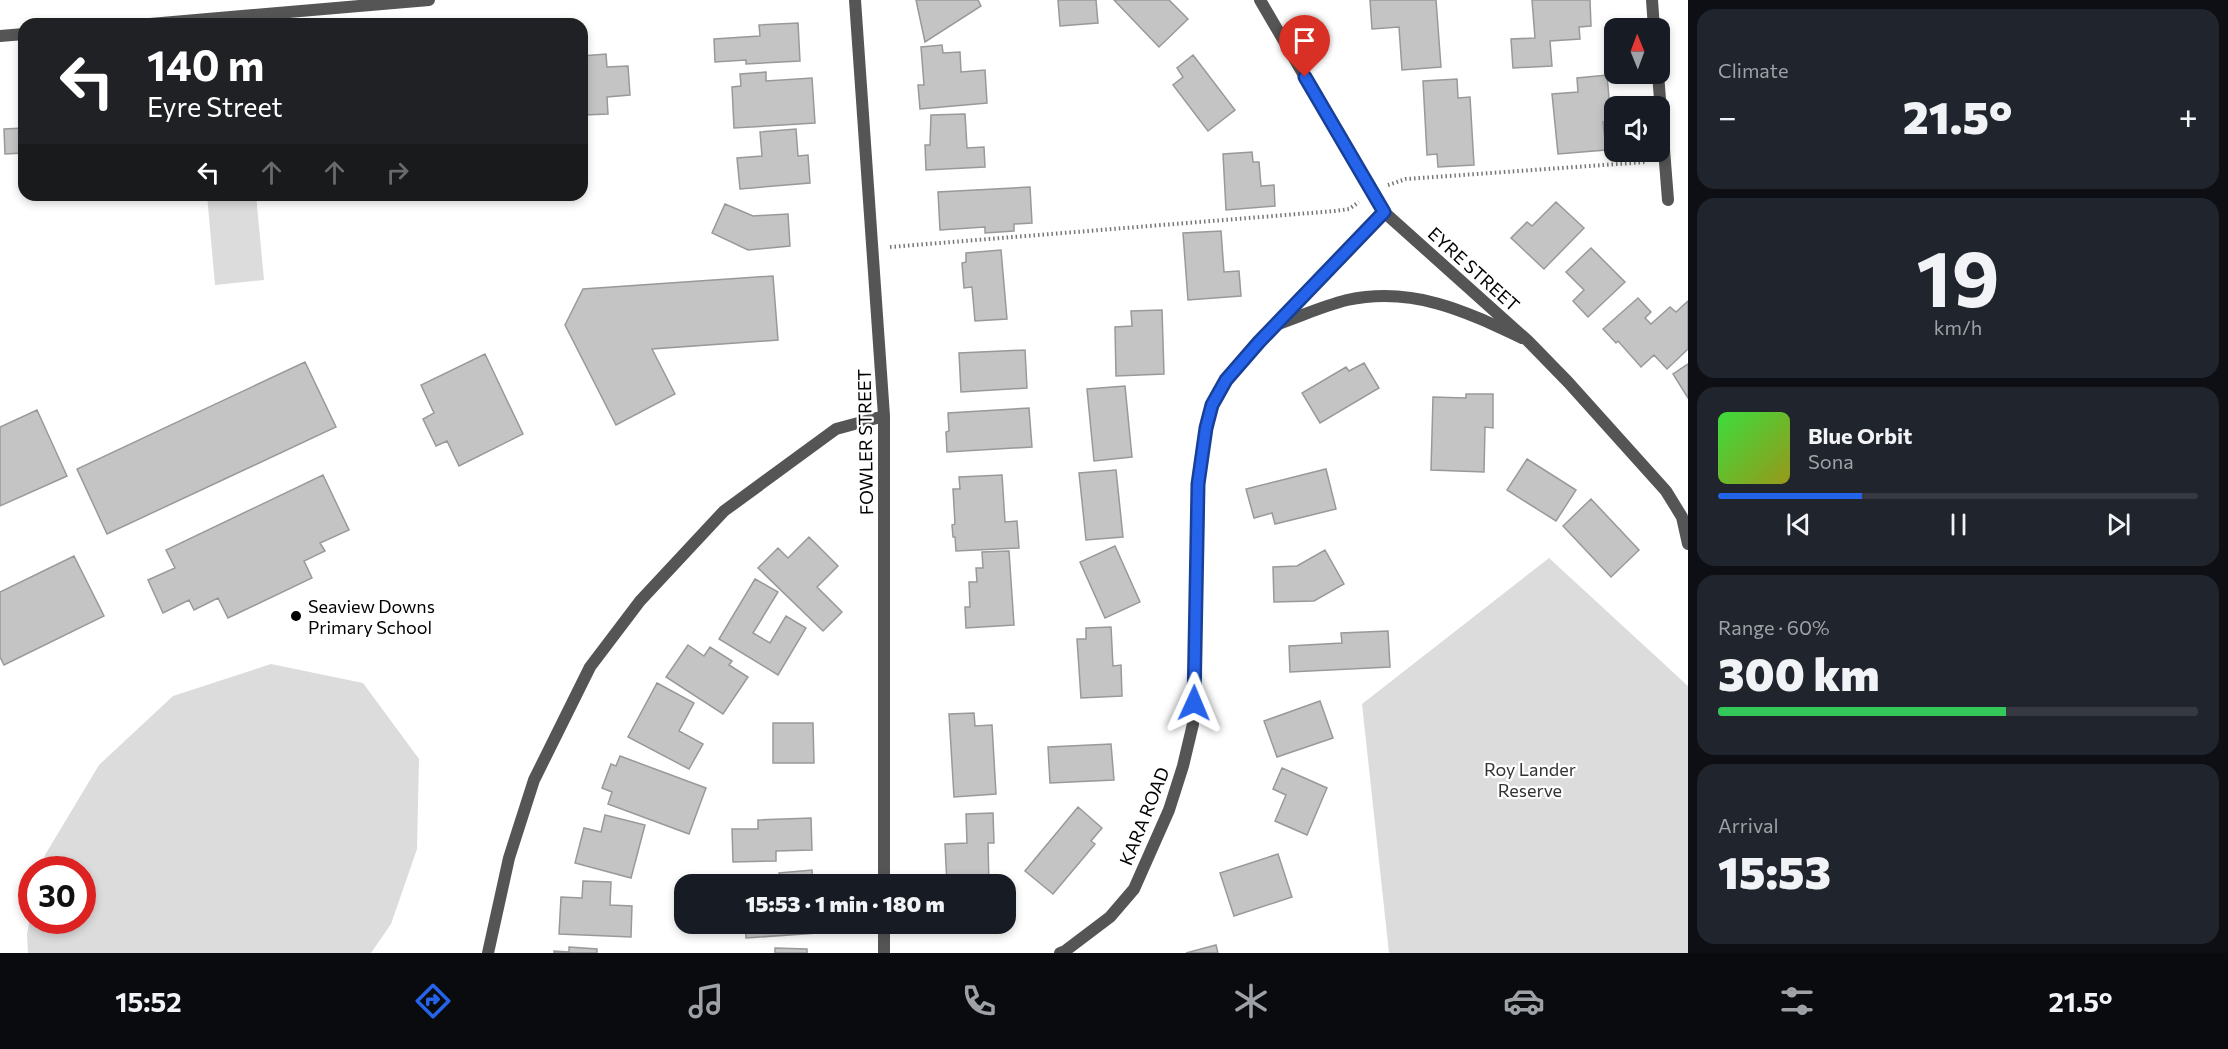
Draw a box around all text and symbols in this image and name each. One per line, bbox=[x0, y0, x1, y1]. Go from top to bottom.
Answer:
pin bbox=[1279, 15, 1330, 77]
north arrow bbox=[1604, 18, 1670, 84]
map controls bbox=[1604, 18, 1670, 162]
icon: arrive bbox=[1288, 24, 1321, 57]
text: 140 m bbox=[147, 38, 264, 90]
icon: left bbox=[48, 42, 126, 120]
text: Climate bbox=[1718, 58, 1788, 82]
text: 21.5° bbox=[1903, 88, 2013, 143]
text: Eyre Street bbox=[147, 90, 283, 123]
text: − bbox=[1718, 95, 1737, 136]
text: + bbox=[2179, 95, 2198, 136]
button: sound bbox=[1604, 96, 1670, 162]
icon: left bbox=[192, 156, 225, 189]
icon: ahead bbox=[255, 156, 288, 189]
icon: ahead bbox=[318, 156, 351, 189]
icon: right bbox=[381, 156, 414, 189]
street label: EYRE STREET bbox=[1424, 222, 1524, 316]
text: 19 bbox=[1916, 228, 2000, 323]
text: km/h bbox=[1934, 315, 1982, 339]
street label: FOWLER STREET bbox=[853, 369, 877, 515]
text: Blue Orbit bbox=[1808, 422, 1912, 449]
text: Sona bbox=[1808, 449, 1854, 473]
icon: previous bbox=[1782, 508, 1815, 541]
icon: pause bbox=[1942, 508, 1975, 541]
icon: next bbox=[2102, 508, 2135, 541]
place label: Seaview Downs Primary School bbox=[308, 595, 435, 638]
marker: Seaview Downs Primary School bbox=[289, 609, 303, 623]
text: Range · 60% bbox=[1718, 615, 1830, 639]
text: 300 km bbox=[1718, 645, 1879, 700]
position arrow bbox=[1162, 671, 1226, 735]
park label: Roy Lander Reserve bbox=[1484, 758, 1576, 801]
street label: KARA ROAD bbox=[1114, 764, 1174, 868]
text: Arrival bbox=[1718, 813, 1779, 837]
text: 15:53 bbox=[1718, 843, 1831, 898]
speed limit sign: 30 bbox=[18, 856, 96, 934]
text: 15:53 · 1 min · 180 m bbox=[745, 890, 945, 917]
icon: directions bbox=[412, 980, 454, 1022]
icon: music bbox=[685, 980, 727, 1022]
icon: phone bbox=[958, 980, 1000, 1022]
icon: climate bbox=[1230, 980, 1272, 1022]
icon: car bbox=[1503, 980, 1545, 1022]
icon: filters bbox=[1776, 980, 1818, 1022]
text: 15:52 bbox=[115, 985, 182, 1018]
text: 21.5° bbox=[2048, 985, 2113, 1018]

